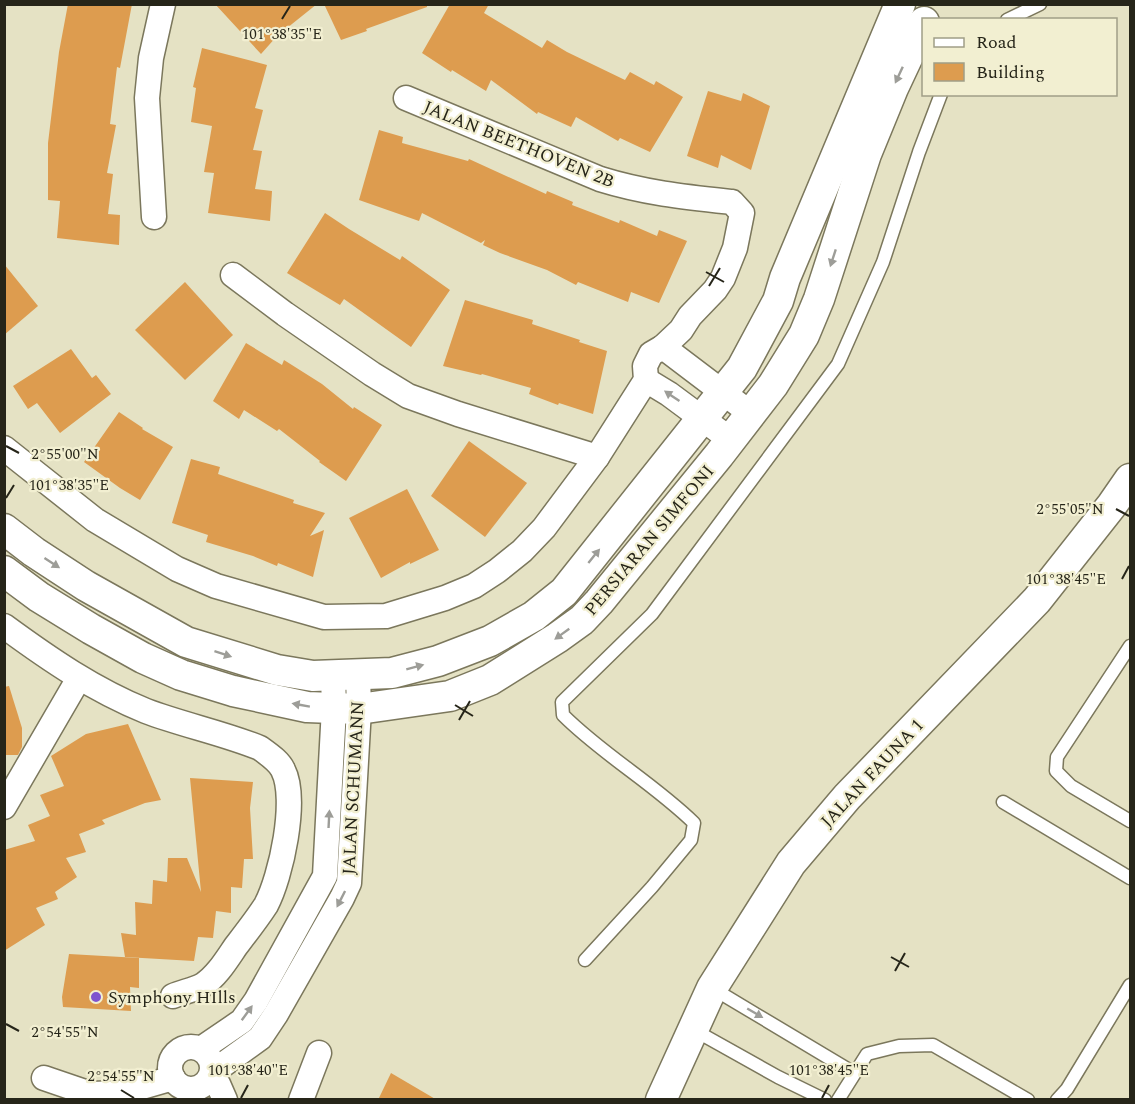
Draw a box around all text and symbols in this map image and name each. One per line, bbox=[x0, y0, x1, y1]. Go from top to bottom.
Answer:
legend bbox=[922, 18, 1117, 96]
text: 101°38'35"E bbox=[242, 23, 322, 46]
text: Road bbox=[976, 29, 1017, 56]
text: Building bbox=[976, 59, 1045, 86]
one-way arrow bbox=[894, 67, 903, 84]
street label: JALAN BEETHOVEN 2B bbox=[419, 94, 618, 195]
one-way arrow bbox=[827, 249, 837, 267]
one-way arrow bbox=[664, 391, 680, 402]
text: 2°55'00"N bbox=[31, 443, 99, 466]
street label: PERSIARAN SIMFONI bbox=[578, 459, 721, 622]
text: 101°38'35"E bbox=[29, 474, 109, 497]
text: 2°55'05"N bbox=[1036, 498, 1104, 521]
one-way arrow bbox=[588, 548, 601, 564]
one-way arrow bbox=[43, 558, 60, 569]
text: 101°38'45"E bbox=[1026, 568, 1106, 591]
one-way arrow bbox=[555, 628, 571, 640]
one-way arrow bbox=[214, 650, 232, 659]
one-way arrow bbox=[406, 662, 424, 672]
one-way arrow bbox=[291, 700, 310, 709]
street label: JALAN SCHUMANN bbox=[335, 700, 372, 876]
street label: JALAN FAUNA 1 bbox=[814, 713, 930, 834]
one-way arrow bbox=[324, 809, 333, 828]
one-way arrow bbox=[337, 890, 347, 908]
place label: Symphony HIlls bbox=[108, 984, 236, 1011]
marker: Symphony HIlls bbox=[89, 990, 103, 1004]
one-way arrow bbox=[241, 1006, 253, 1022]
one-way arrow bbox=[747, 1008, 764, 1018]
text: 2°54'55"N bbox=[31, 1021, 99, 1044]
text: 101°38'40"E bbox=[208, 1059, 288, 1082]
text: 101°38'45"E bbox=[789, 1059, 869, 1082]
text: 2°54'55"N bbox=[87, 1065, 155, 1088]

